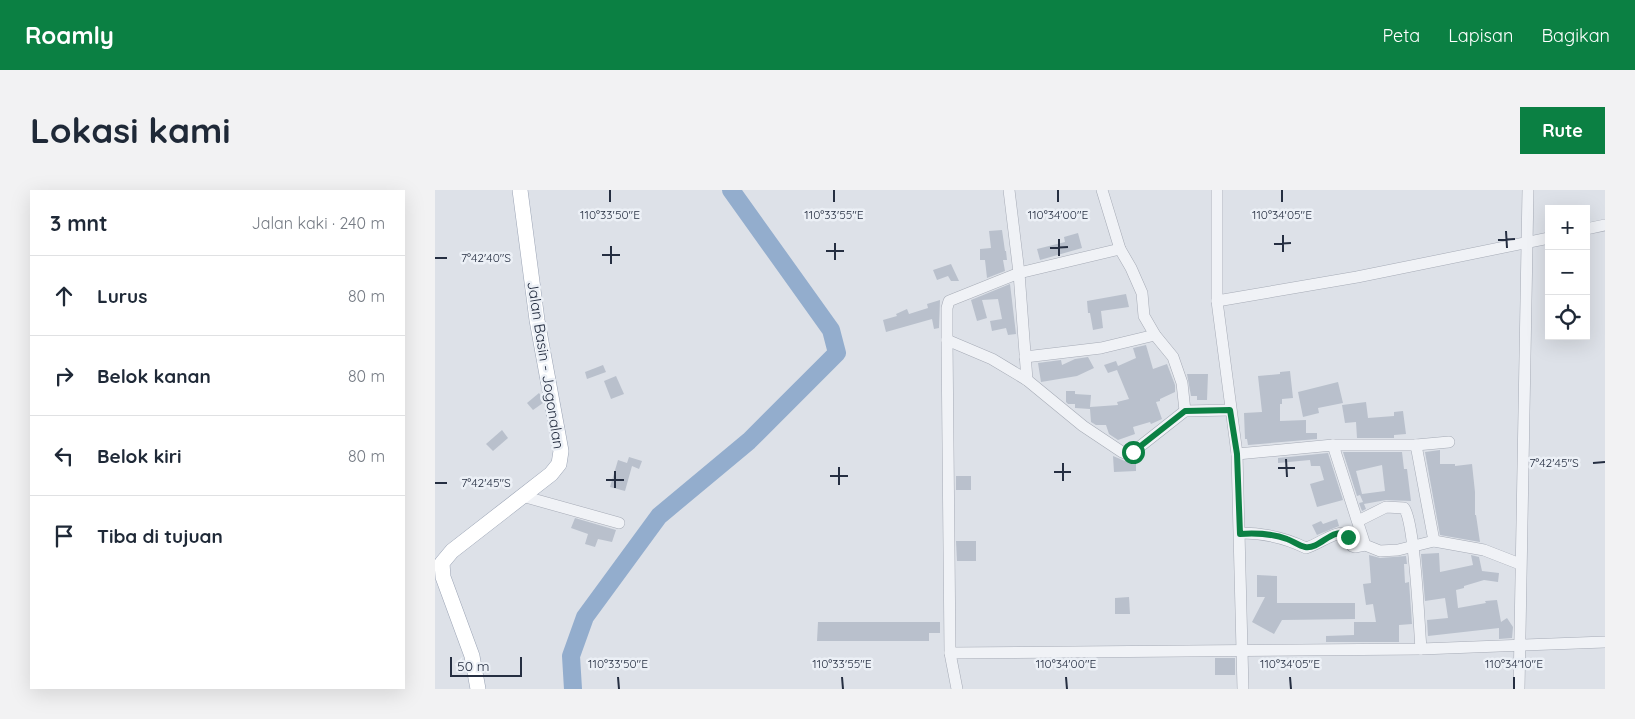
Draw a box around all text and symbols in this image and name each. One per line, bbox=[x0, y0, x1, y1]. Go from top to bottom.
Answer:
text: Roamly bbox=[25, 20, 114, 50]
text: Peta bbox=[1383, 24, 1420, 47]
text: Lapisan bbox=[1448, 24, 1513, 47]
text: Bagikan bbox=[1541, 24, 1610, 47]
button: Rute bbox=[1520, 107, 1605, 154]
text: Lokasi kami bbox=[30, 108, 230, 152]
map controls bbox=[1545, 205, 1590, 340]
button: + bbox=[1545, 205, 1590, 250]
text: 110°33'50"E bbox=[580, 207, 640, 222]
text: 110°33'55"E bbox=[804, 207, 864, 222]
text: 110°34'00"E bbox=[1028, 207, 1088, 222]
text: 110°34'05"E bbox=[1252, 207, 1312, 222]
text: 3 mnt bbox=[50, 210, 108, 236]
text: Jalan kaki · 240 m bbox=[252, 213, 385, 233]
text: 7°42'40"S bbox=[461, 250, 511, 265]
button: − bbox=[1545, 250, 1590, 295]
street label: Jalan Basin - Jogonalan bbox=[523, 280, 569, 450]
icon: ahead bbox=[50, 282, 78, 310]
text: Lurus bbox=[97, 284, 147, 308]
text: 80 m bbox=[348, 286, 385, 306]
button: locate bbox=[1545, 295, 1590, 340]
icon: right bbox=[50, 362, 78, 390]
text: Belok kanan bbox=[97, 364, 211, 388]
text: 80 m bbox=[348, 366, 385, 386]
route start bbox=[1122, 441, 1145, 464]
icon: left bbox=[50, 442, 78, 470]
text: Belok kiri bbox=[97, 444, 182, 468]
text: 80 m bbox=[348, 446, 385, 466]
text: 7°42'45"S bbox=[1529, 455, 1579, 470]
text: 7°42'45"S bbox=[461, 475, 511, 490]
icon: arrive bbox=[50, 522, 78, 550]
text: Tiba di tujuan bbox=[97, 524, 223, 548]
route end bbox=[1337, 526, 1360, 549]
scale bar bbox=[450, 654, 523, 677]
text: 110°33'50"E bbox=[588, 656, 648, 671]
text: 110°33'55"E bbox=[812, 656, 872, 671]
text: 110°34'00"E bbox=[1036, 656, 1096, 671]
text: 110°34'05"E bbox=[1260, 656, 1320, 671]
text: 110°34'10"E bbox=[1485, 656, 1543, 671]
text: 50 m bbox=[457, 657, 490, 675]

